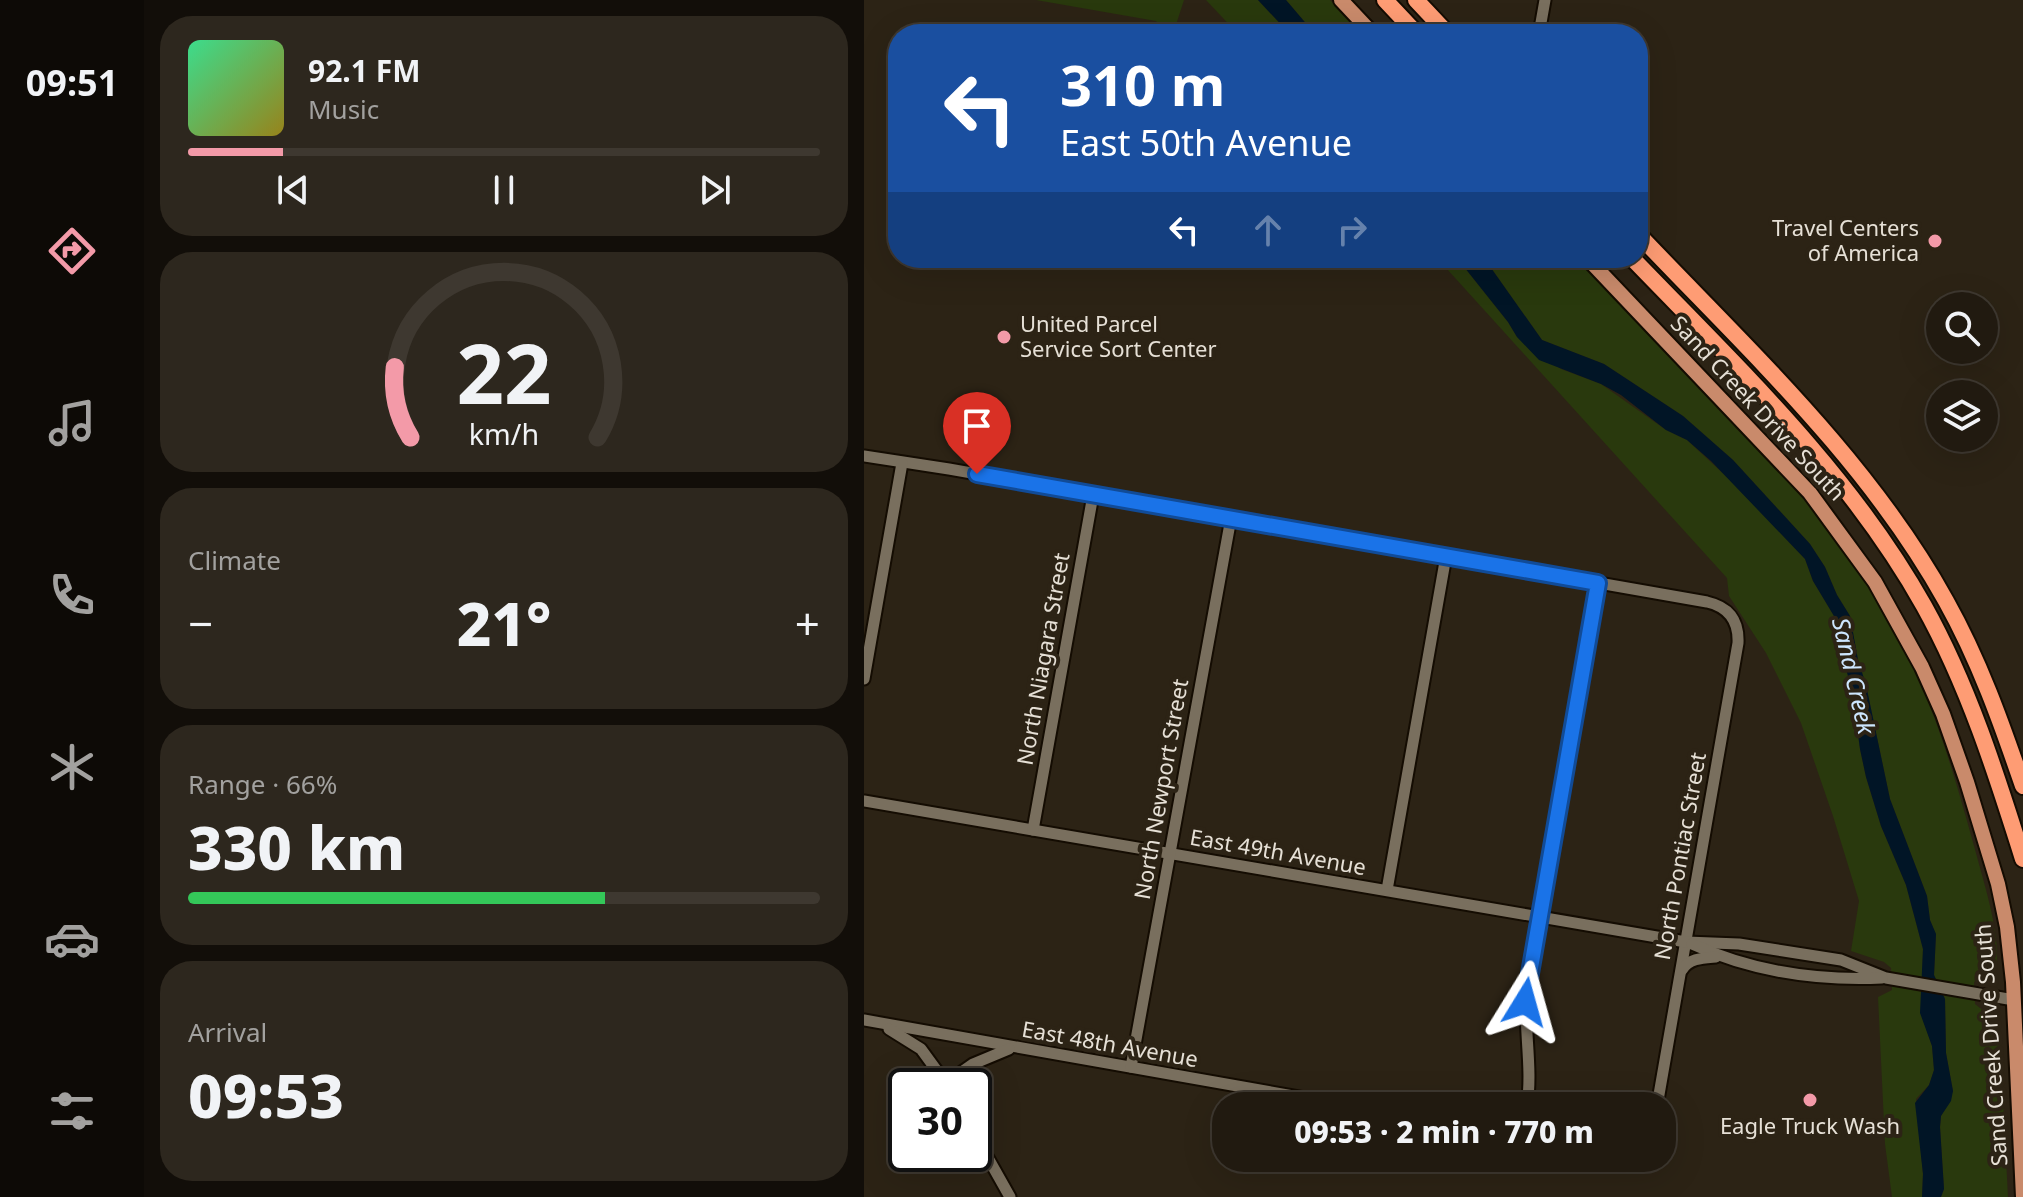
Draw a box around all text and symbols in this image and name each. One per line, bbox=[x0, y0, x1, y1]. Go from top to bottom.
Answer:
text: 310 m bbox=[1060, 46, 1225, 122]
text: 92.1 FM bbox=[308, 50, 420, 91]
icon: left bbox=[928, 56, 1032, 160]
text: 09:51 bbox=[26, 58, 118, 107]
text: Music bbox=[308, 91, 379, 127]
text: East 50th Avenue bbox=[1060, 118, 1352, 167]
icon: previous bbox=[271, 168, 315, 212]
icon: pause bbox=[482, 168, 526, 212]
icon: next bbox=[693, 168, 737, 212]
icon: left bbox=[1162, 208, 1206, 252]
icon: ahead bbox=[1246, 208, 1290, 252]
icon: right bbox=[1330, 208, 1374, 252]
place label: Travel Centers of America bbox=[1772, 212, 1919, 267]
icon: directions bbox=[44, 223, 100, 279]
marker: Travel Centers of America bbox=[1926, 232, 1944, 250]
map controls bbox=[1926, 292, 1998, 452]
button: search bbox=[1926, 292, 1998, 364]
place label: United Parcel Service Sort Center bbox=[1020, 308, 1217, 363]
street label: Sand Creek Drive South bbox=[1665, 308, 1852, 506]
text: 22 bbox=[456, 315, 552, 428]
marker: United Parcel Service Sort Center bbox=[995, 328, 1013, 346]
button: layers bbox=[1926, 380, 1998, 452]
pin bbox=[943, 392, 1011, 474]
icon: music bbox=[44, 395, 100, 451]
icon: arrive bbox=[955, 404, 999, 448]
text: km/h bbox=[469, 414, 539, 453]
text: Climate bbox=[188, 542, 281, 578]
street label: North Niagara Street bbox=[1009, 550, 1075, 767]
icon: phone bbox=[44, 567, 100, 623]
text: 21° bbox=[457, 582, 551, 664]
text: − bbox=[188, 593, 213, 653]
text: + bbox=[795, 593, 820, 653]
water label: Sand Creek bbox=[1825, 614, 1884, 738]
street label: North Newport Street bbox=[1126, 676, 1194, 901]
icon: climate bbox=[44, 739, 100, 795]
street label: North Pontiac Street bbox=[1646, 750, 1712, 962]
text: Range · 66% bbox=[188, 766, 337, 802]
text: 330 km bbox=[188, 806, 405, 888]
street label: East 49th Avenue bbox=[1188, 821, 1369, 881]
icon: car bbox=[44, 911, 100, 967]
street label: Sand Creek Drive South bbox=[1967, 923, 2013, 1167]
position arrow bbox=[1483, 960, 1567, 1044]
street label: East 48th Avenue bbox=[1020, 1013, 1201, 1073]
text: Arrival bbox=[188, 1014, 267, 1050]
text: 09:53 bbox=[188, 1054, 344, 1136]
speed limit sign: 30 bbox=[888, 1068, 992, 1172]
icon: filters bbox=[44, 1083, 100, 1139]
marker: Eagle Truck Wash bbox=[1801, 1091, 1819, 1109]
place label: Eagle Truck Wash bbox=[1720, 1110, 1900, 1140]
text: 09:53 · 2 min · 770 m bbox=[1294, 1111, 1594, 1152]

